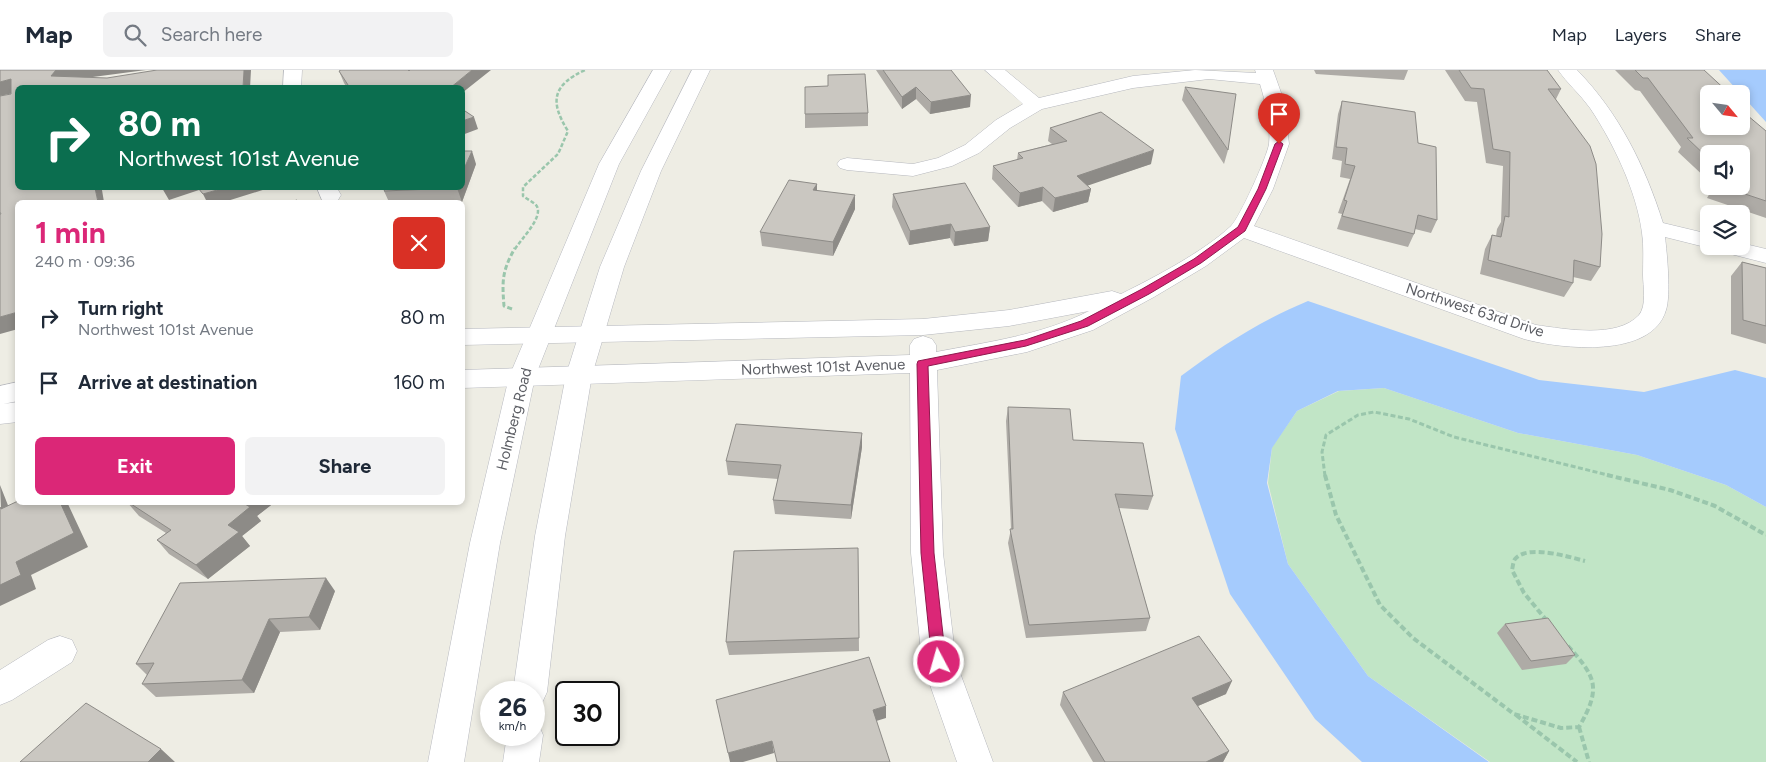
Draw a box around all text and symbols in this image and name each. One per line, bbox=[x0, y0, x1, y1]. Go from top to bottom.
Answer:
search box bbox=[103, 12, 453, 57]
text: Map bbox=[25, 20, 73, 49]
icon: search bbox=[121, 21, 149, 49]
text: Search here bbox=[161, 23, 262, 46]
text: Map bbox=[1552, 24, 1587, 46]
text: Layers bbox=[1615, 24, 1667, 46]
text: Share bbox=[1695, 24, 1741, 46]
north arrow bbox=[1700, 85, 1750, 135]
map controls bbox=[1700, 85, 1750, 255]
pin bbox=[1258, 93, 1300, 144]
icon: arrive bbox=[1265, 100, 1293, 128]
text: 80 m bbox=[118, 103, 201, 145]
icon: right bbox=[35, 105, 100, 170]
text: Northwest 101st Avenue bbox=[118, 145, 359, 172]
button: sound bbox=[1700, 145, 1750, 195]
button: layers bbox=[1700, 205, 1750, 255]
text: 1 min bbox=[35, 214, 106, 251]
button: close bbox=[393, 217, 445, 269]
text: 240 m · 09:36 bbox=[35, 252, 135, 271]
street label: Northwest 63rd Drive bbox=[1404, 279, 1546, 341]
text: Turn right bbox=[78, 297, 164, 320]
icon: right bbox=[35, 304, 63, 332]
text: 80 m bbox=[400, 306, 445, 329]
text: Northwest 101st Avenue bbox=[78, 320, 254, 339]
street label: Northwest 101st Avenue bbox=[740, 355, 906, 379]
street label: Holmberg Road bbox=[493, 366, 535, 472]
icon: arrive bbox=[35, 369, 63, 397]
text: Arrive at destination bbox=[78, 371, 257, 394]
text: 160 m bbox=[393, 371, 445, 394]
button: Exit bbox=[35, 437, 235, 495]
button: Share bbox=[245, 437, 445, 495]
position arrow bbox=[912, 635, 964, 687]
speed limit sign: 30 bbox=[555, 681, 620, 746]
text: 26 bbox=[498, 692, 527, 722]
text: km/h bbox=[499, 719, 526, 733]

